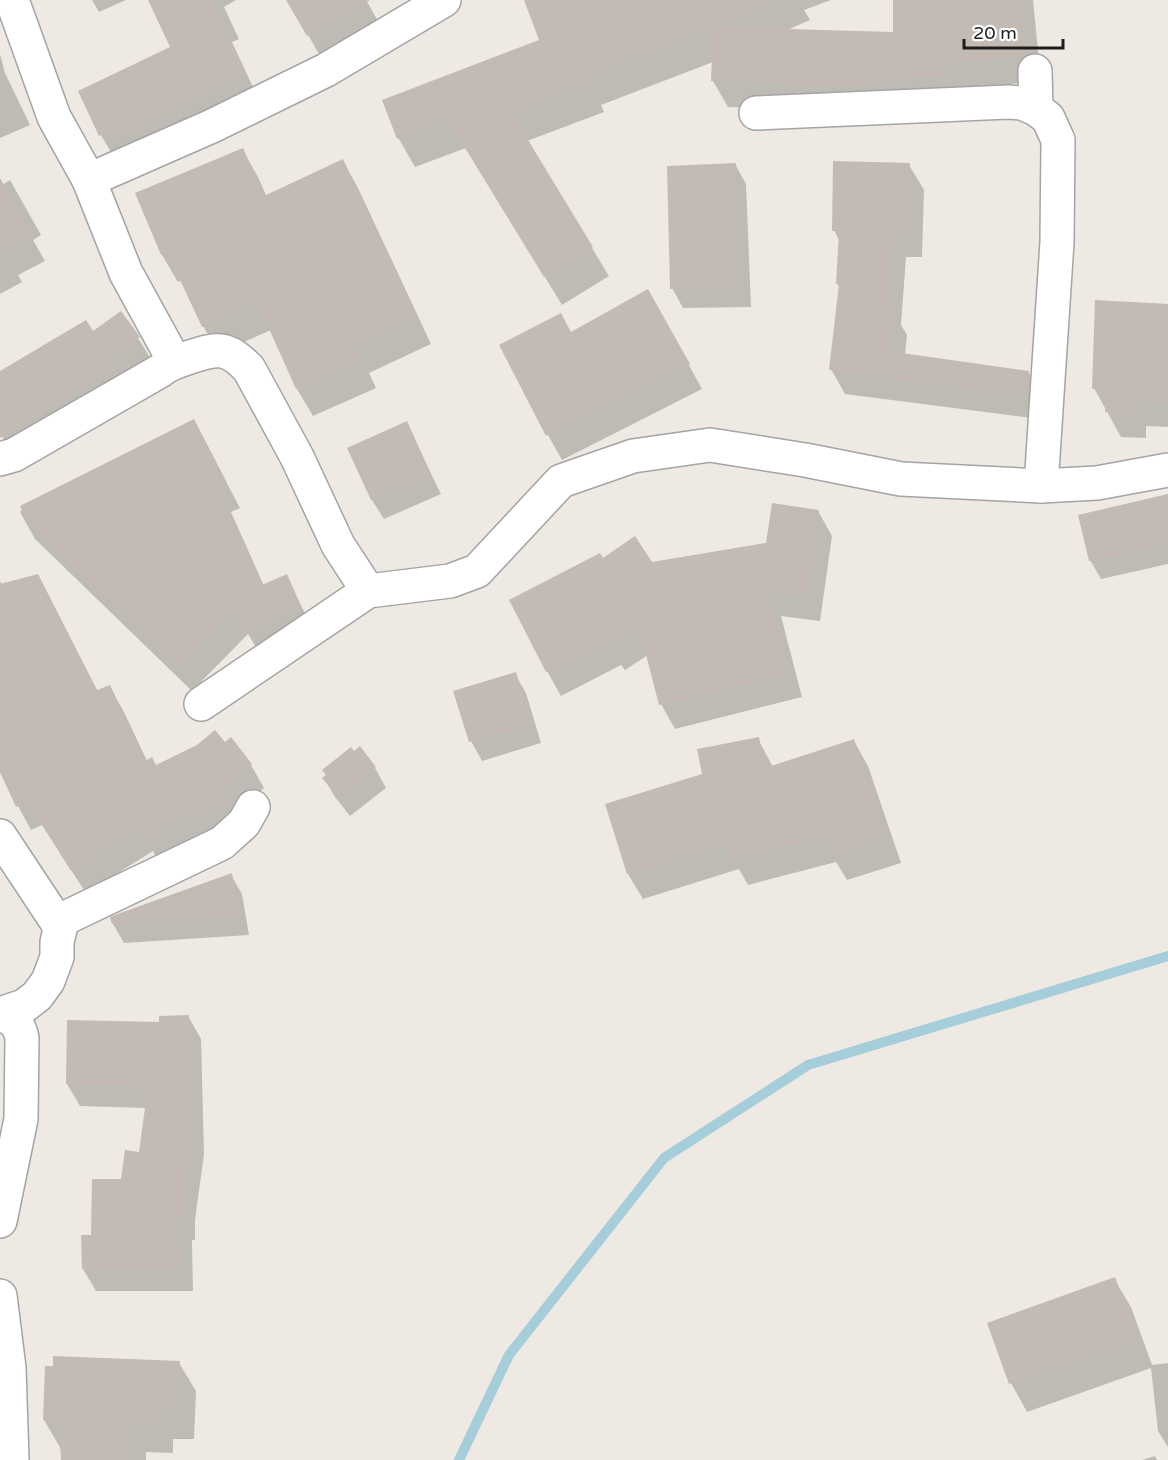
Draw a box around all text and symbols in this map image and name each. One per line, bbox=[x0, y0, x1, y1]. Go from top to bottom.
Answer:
scale bar bbox=[964, 12, 1063, 50]
text: 20 m bbox=[973, 22, 1017, 44]

